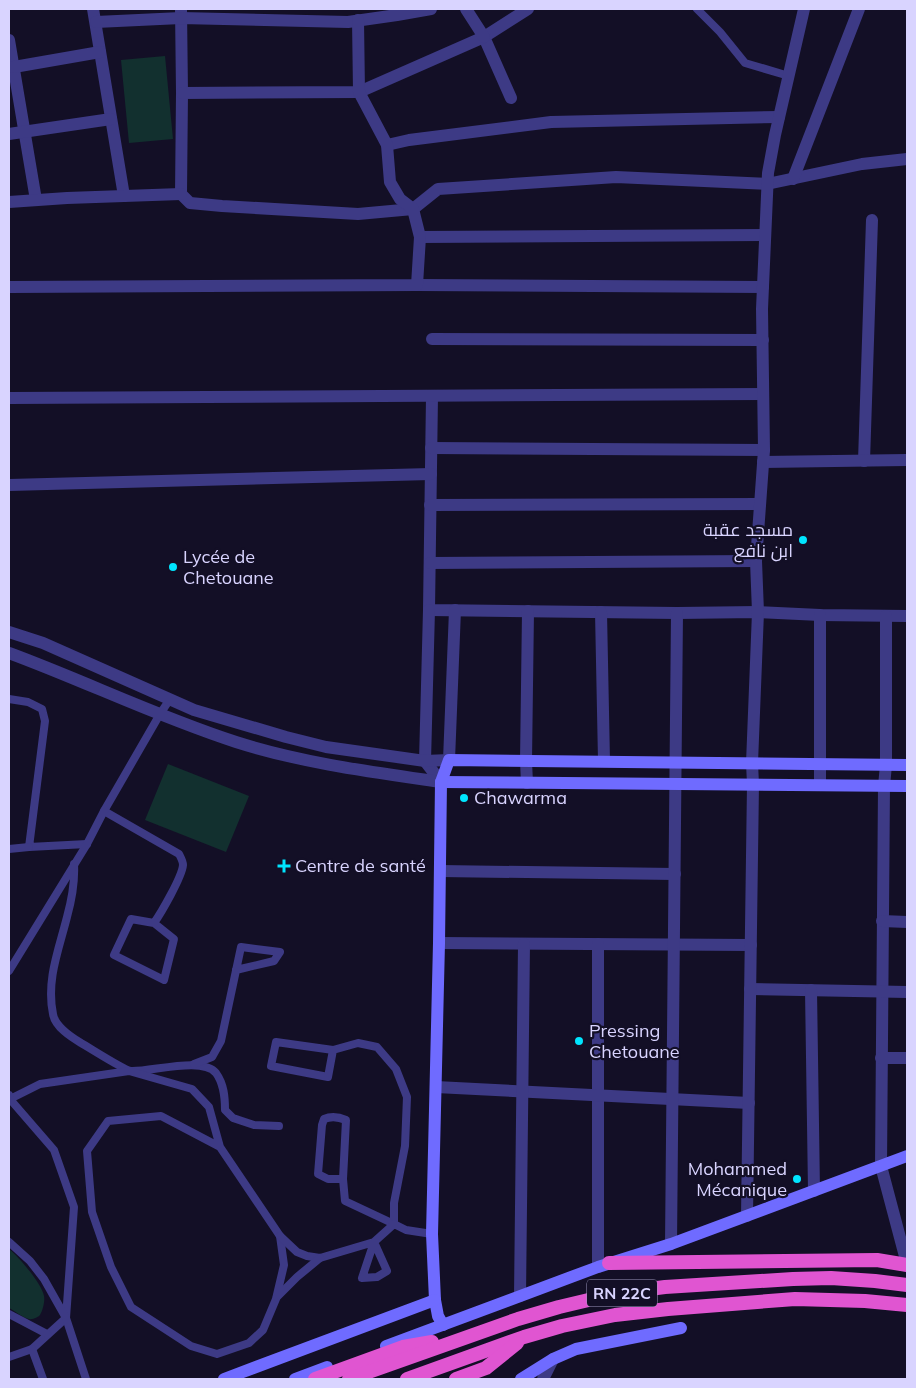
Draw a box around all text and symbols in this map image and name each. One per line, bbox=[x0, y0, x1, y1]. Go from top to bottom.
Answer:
place label: مسجد عقبة ابن نافع bbox=[703, 518, 793, 563]
marker: مسجد عقبة ابن نافع bbox=[797, 534, 809, 546]
place label: Lycée de Chetouane bbox=[183, 545, 274, 589]
marker: Lycée de Chetouane bbox=[167, 561, 179, 573]
place label: Chawarma bbox=[474, 786, 567, 809]
marker: Chawarma bbox=[458, 792, 470, 804]
place label: Centre de santé bbox=[295, 854, 426, 877]
marker: Centre de santé bbox=[277, 859, 291, 873]
place label: Pressing Chetouane bbox=[589, 1019, 680, 1063]
marker: Pressing Chetouane bbox=[573, 1035, 585, 1047]
place label: Mohammed Mécanique bbox=[688, 1157, 787, 1201]
marker: Mohammed Mécanique bbox=[791, 1173, 803, 1185]
road number: RN 22C bbox=[587, 1280, 657, 1306]

